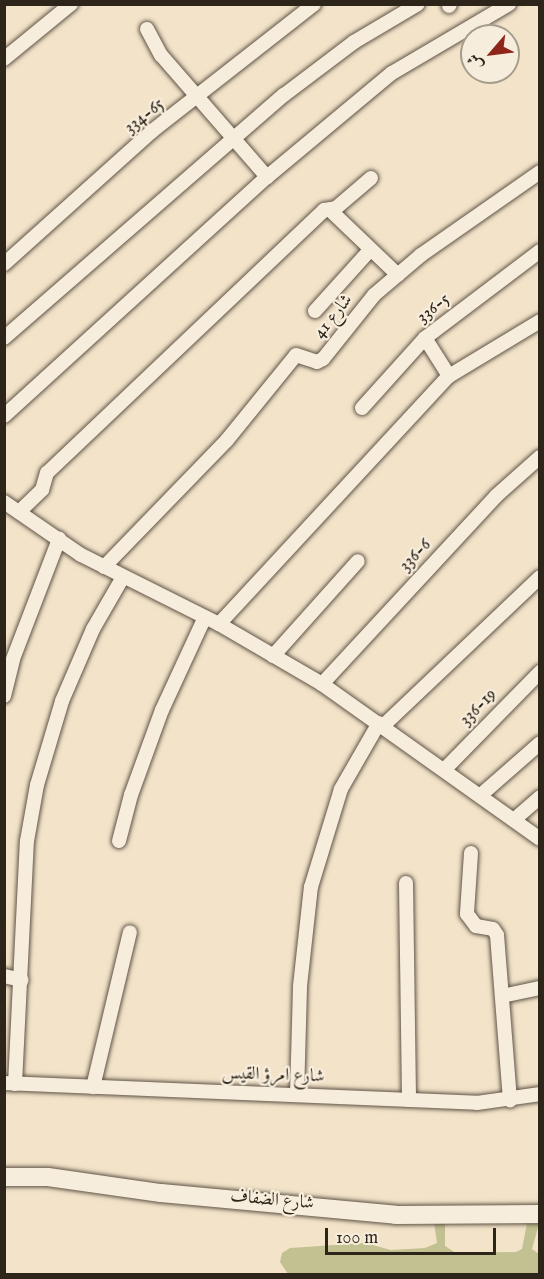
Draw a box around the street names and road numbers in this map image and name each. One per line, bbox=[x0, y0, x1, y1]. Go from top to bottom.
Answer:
street label: 334-65 bbox=[121, 95, 169, 139]
street label: 336-5 bbox=[413, 289, 455, 329]
street label: شارع 41 bbox=[310, 290, 358, 344]
street label: 336-6 bbox=[395, 535, 437, 577]
street label: 336-19 bbox=[456, 685, 502, 731]
street label: شارع امرؤ القيس bbox=[221, 1063, 325, 1089]
street label: شارع الضفاف bbox=[229, 1187, 315, 1215]

